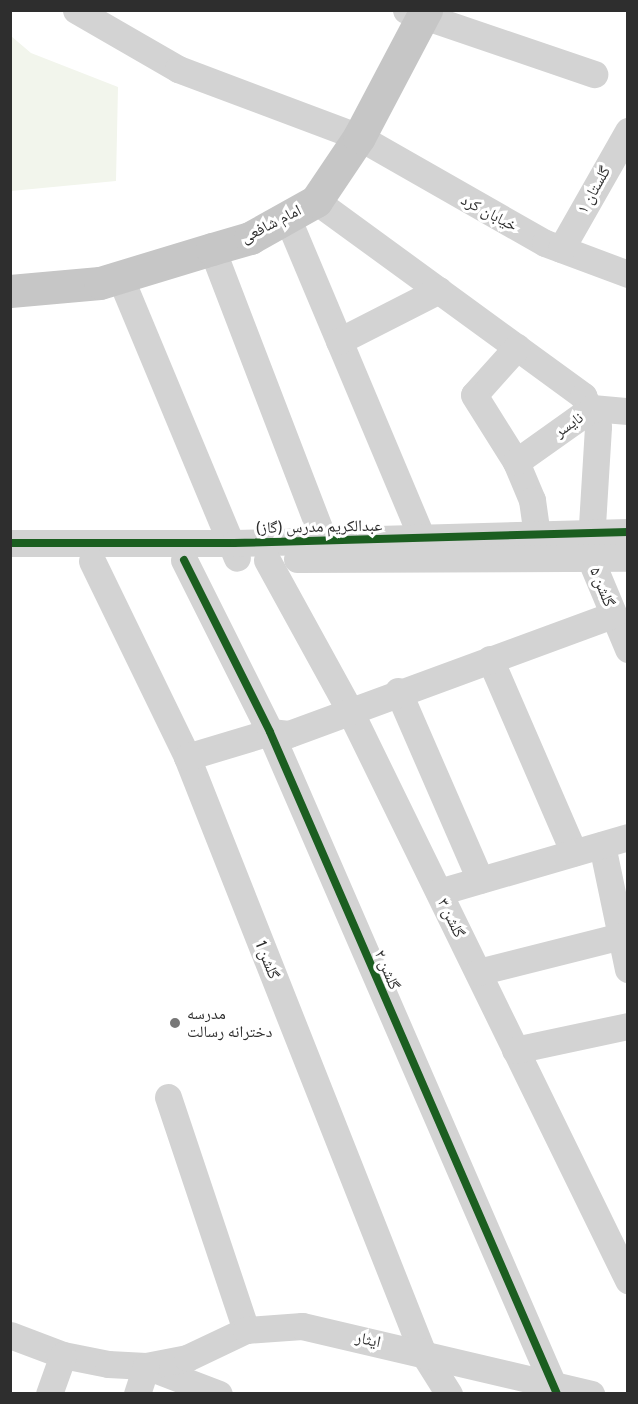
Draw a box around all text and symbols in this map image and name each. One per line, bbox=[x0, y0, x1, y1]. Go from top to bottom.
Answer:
street label: گلستان ۱ bbox=[573, 163, 615, 217]
street label: خیابان کرد bbox=[458, 190, 520, 236]
street label: امام شافعی bbox=[237, 201, 305, 247]
street label: نایسر bbox=[551, 408, 587, 442]
street label: عبدالکریم مدرس (گاز) bbox=[256, 516, 382, 538]
street label: گلشن ۵ bbox=[585, 564, 619, 610]
street label: گلشن ۳ bbox=[433, 895, 469, 941]
street label: گلشن 1 bbox=[251, 938, 283, 982]
street label: گلشن ۲ bbox=[370, 947, 404, 993]
place label: مدرسه دخترانه رسالت bbox=[187, 1004, 272, 1042]
marker: مدرسه دخترانه رسالت bbox=[168, 1016, 182, 1030]
street label: ایثار bbox=[354, 1328, 382, 1352]

